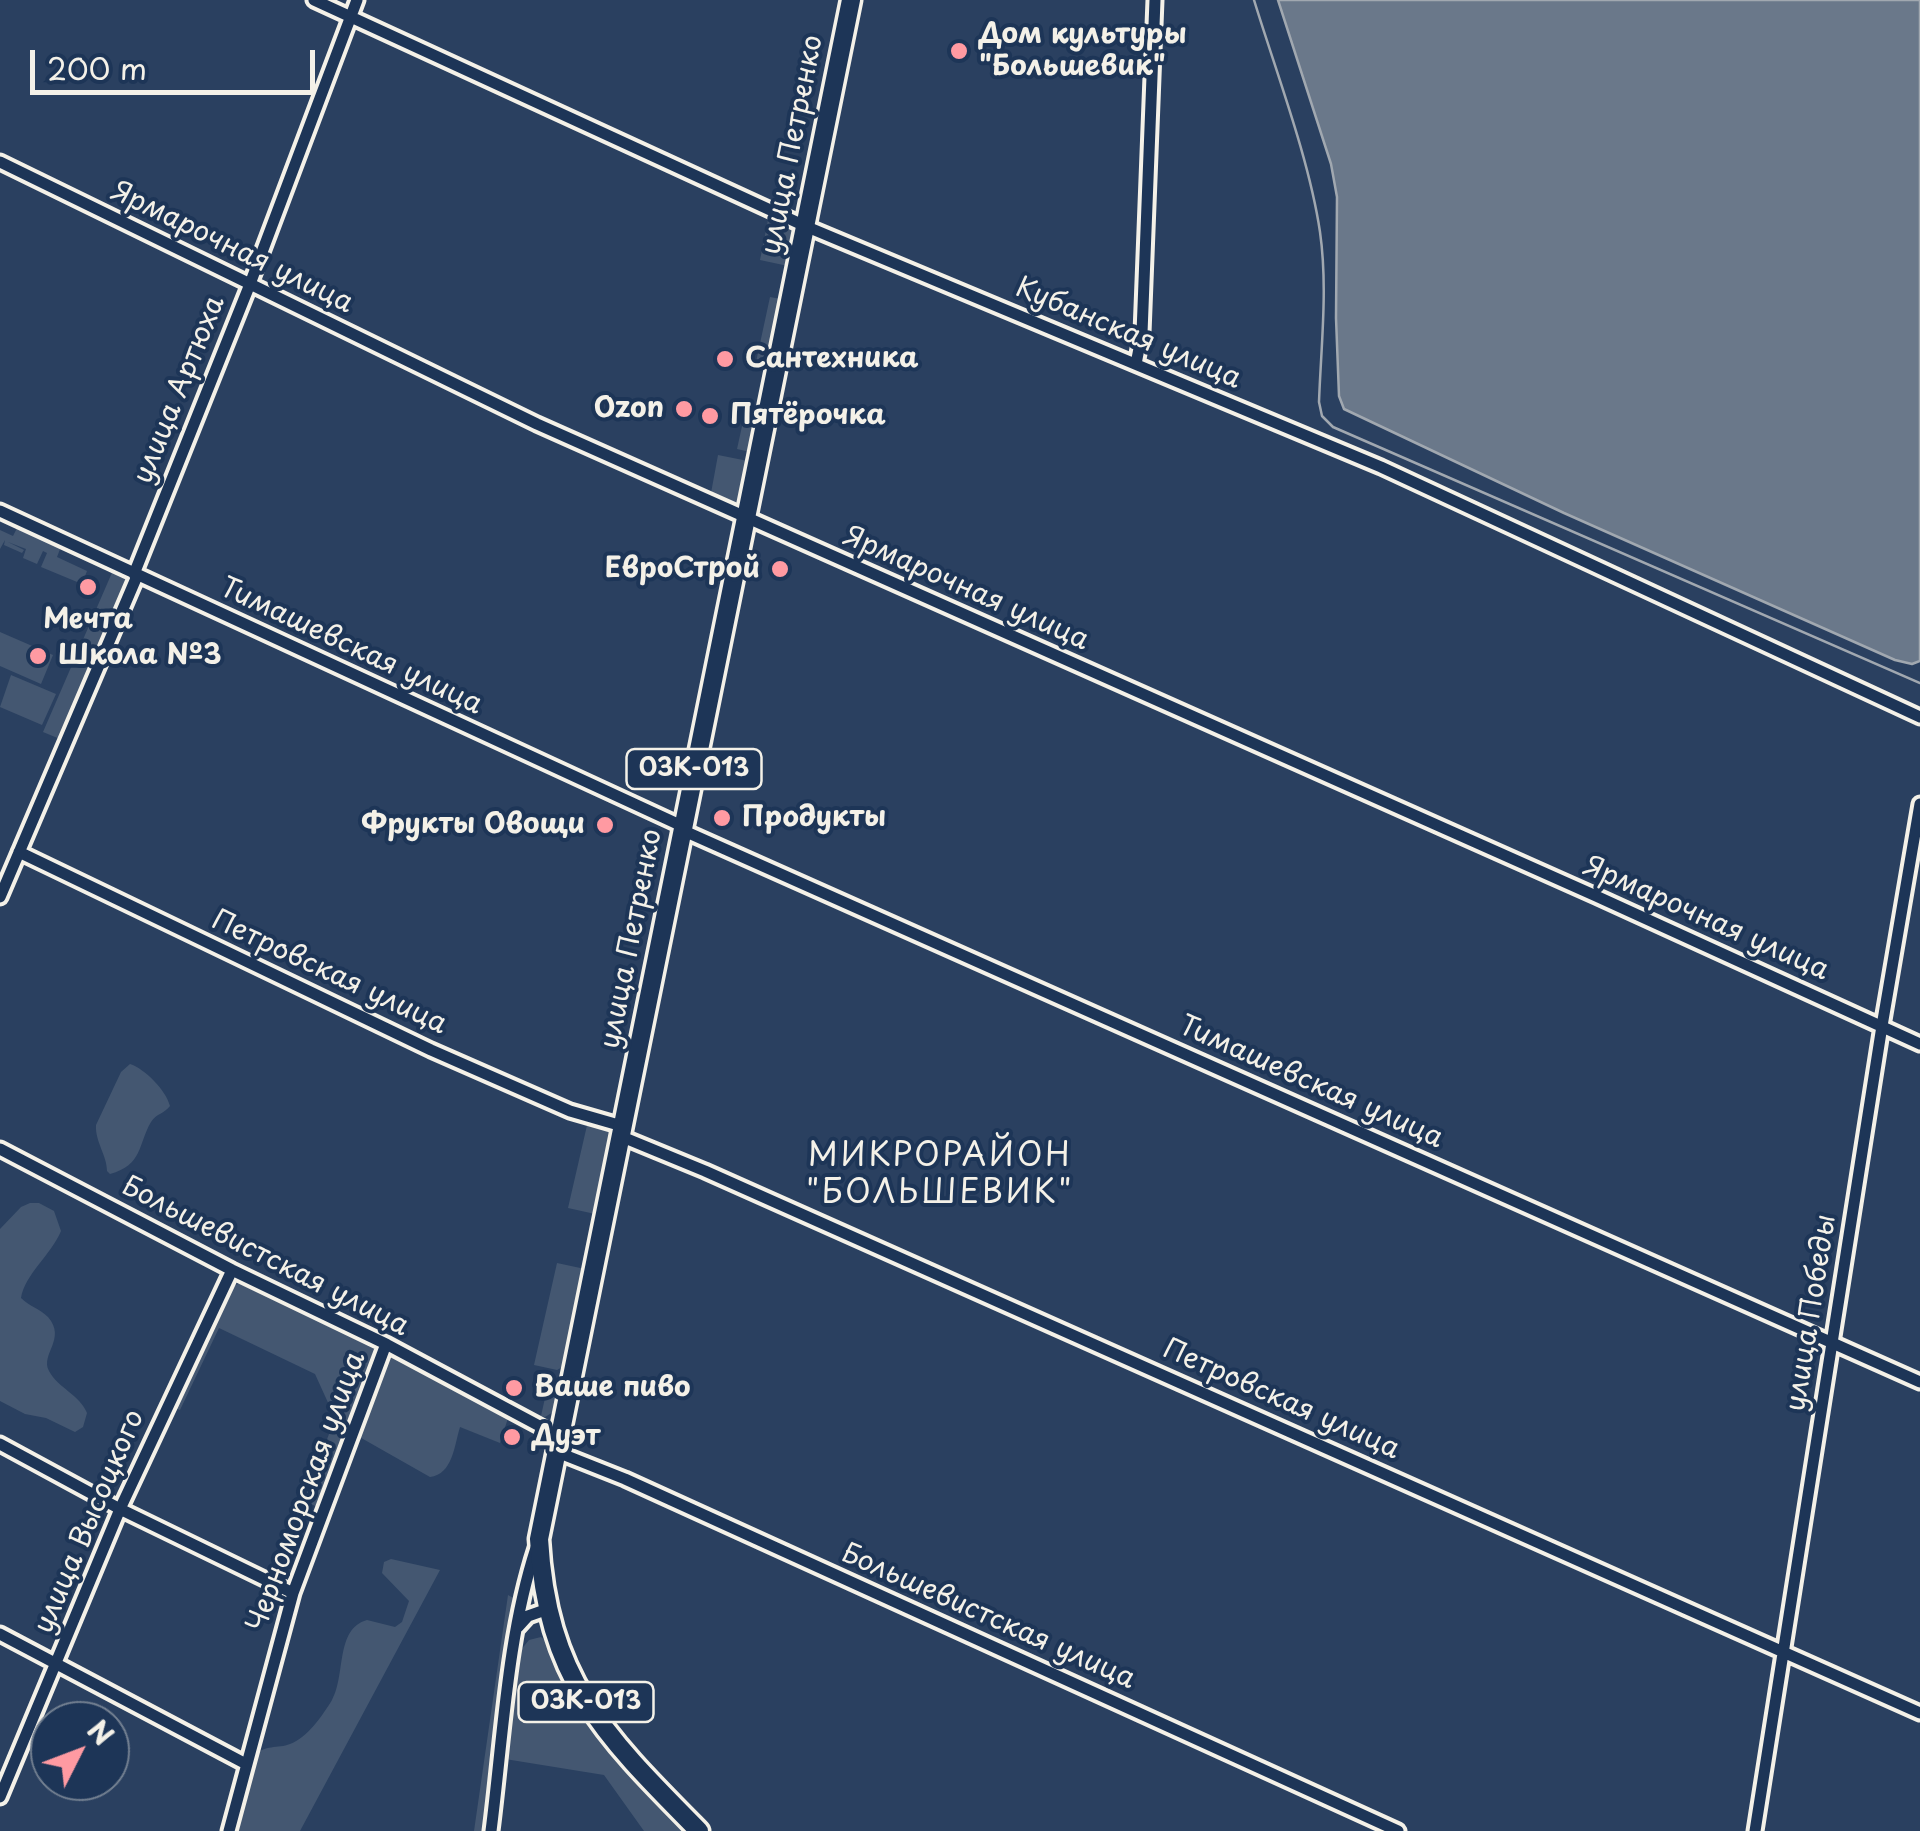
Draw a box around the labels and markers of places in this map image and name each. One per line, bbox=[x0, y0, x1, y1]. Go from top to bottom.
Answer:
place label: Дом культуры "Большевик" bbox=[979, 18, 1187, 84]
marker: Дом культуры "Большевик" bbox=[948, 40, 970, 62]
place label: Сантехника bbox=[745, 342, 919, 376]
marker: Сантехника bbox=[714, 348, 736, 370]
place label: Ozon bbox=[594, 392, 664, 426]
marker: Ozon bbox=[673, 398, 695, 420]
place label: Пятёрочка bbox=[730, 399, 886, 433]
marker: Пятёрочка bbox=[699, 405, 721, 427]
place label: ЕвроСтрой bbox=[605, 552, 760, 586]
marker: ЕвроСтрой bbox=[769, 558, 791, 580]
marker: Мечта bbox=[77, 576, 99, 598]
place label: Мечта bbox=[43, 603, 133, 637]
place label: Школа №3 bbox=[58, 639, 222, 673]
marker: Школа №3 bbox=[27, 645, 49, 667]
place label: Продукты bbox=[742, 801, 886, 835]
marker: Продукты bbox=[711, 807, 733, 829]
place label: Фрукты Овощи bbox=[361, 808, 585, 842]
marker: Фрукты Овощи bbox=[594, 814, 616, 836]
place label: Ваше пиво bbox=[534, 1371, 691, 1405]
marker: Ваше пиво bbox=[503, 1377, 525, 1399]
place label: Дуэт bbox=[532, 1420, 600, 1454]
marker: Дуэт bbox=[501, 1426, 523, 1448]

